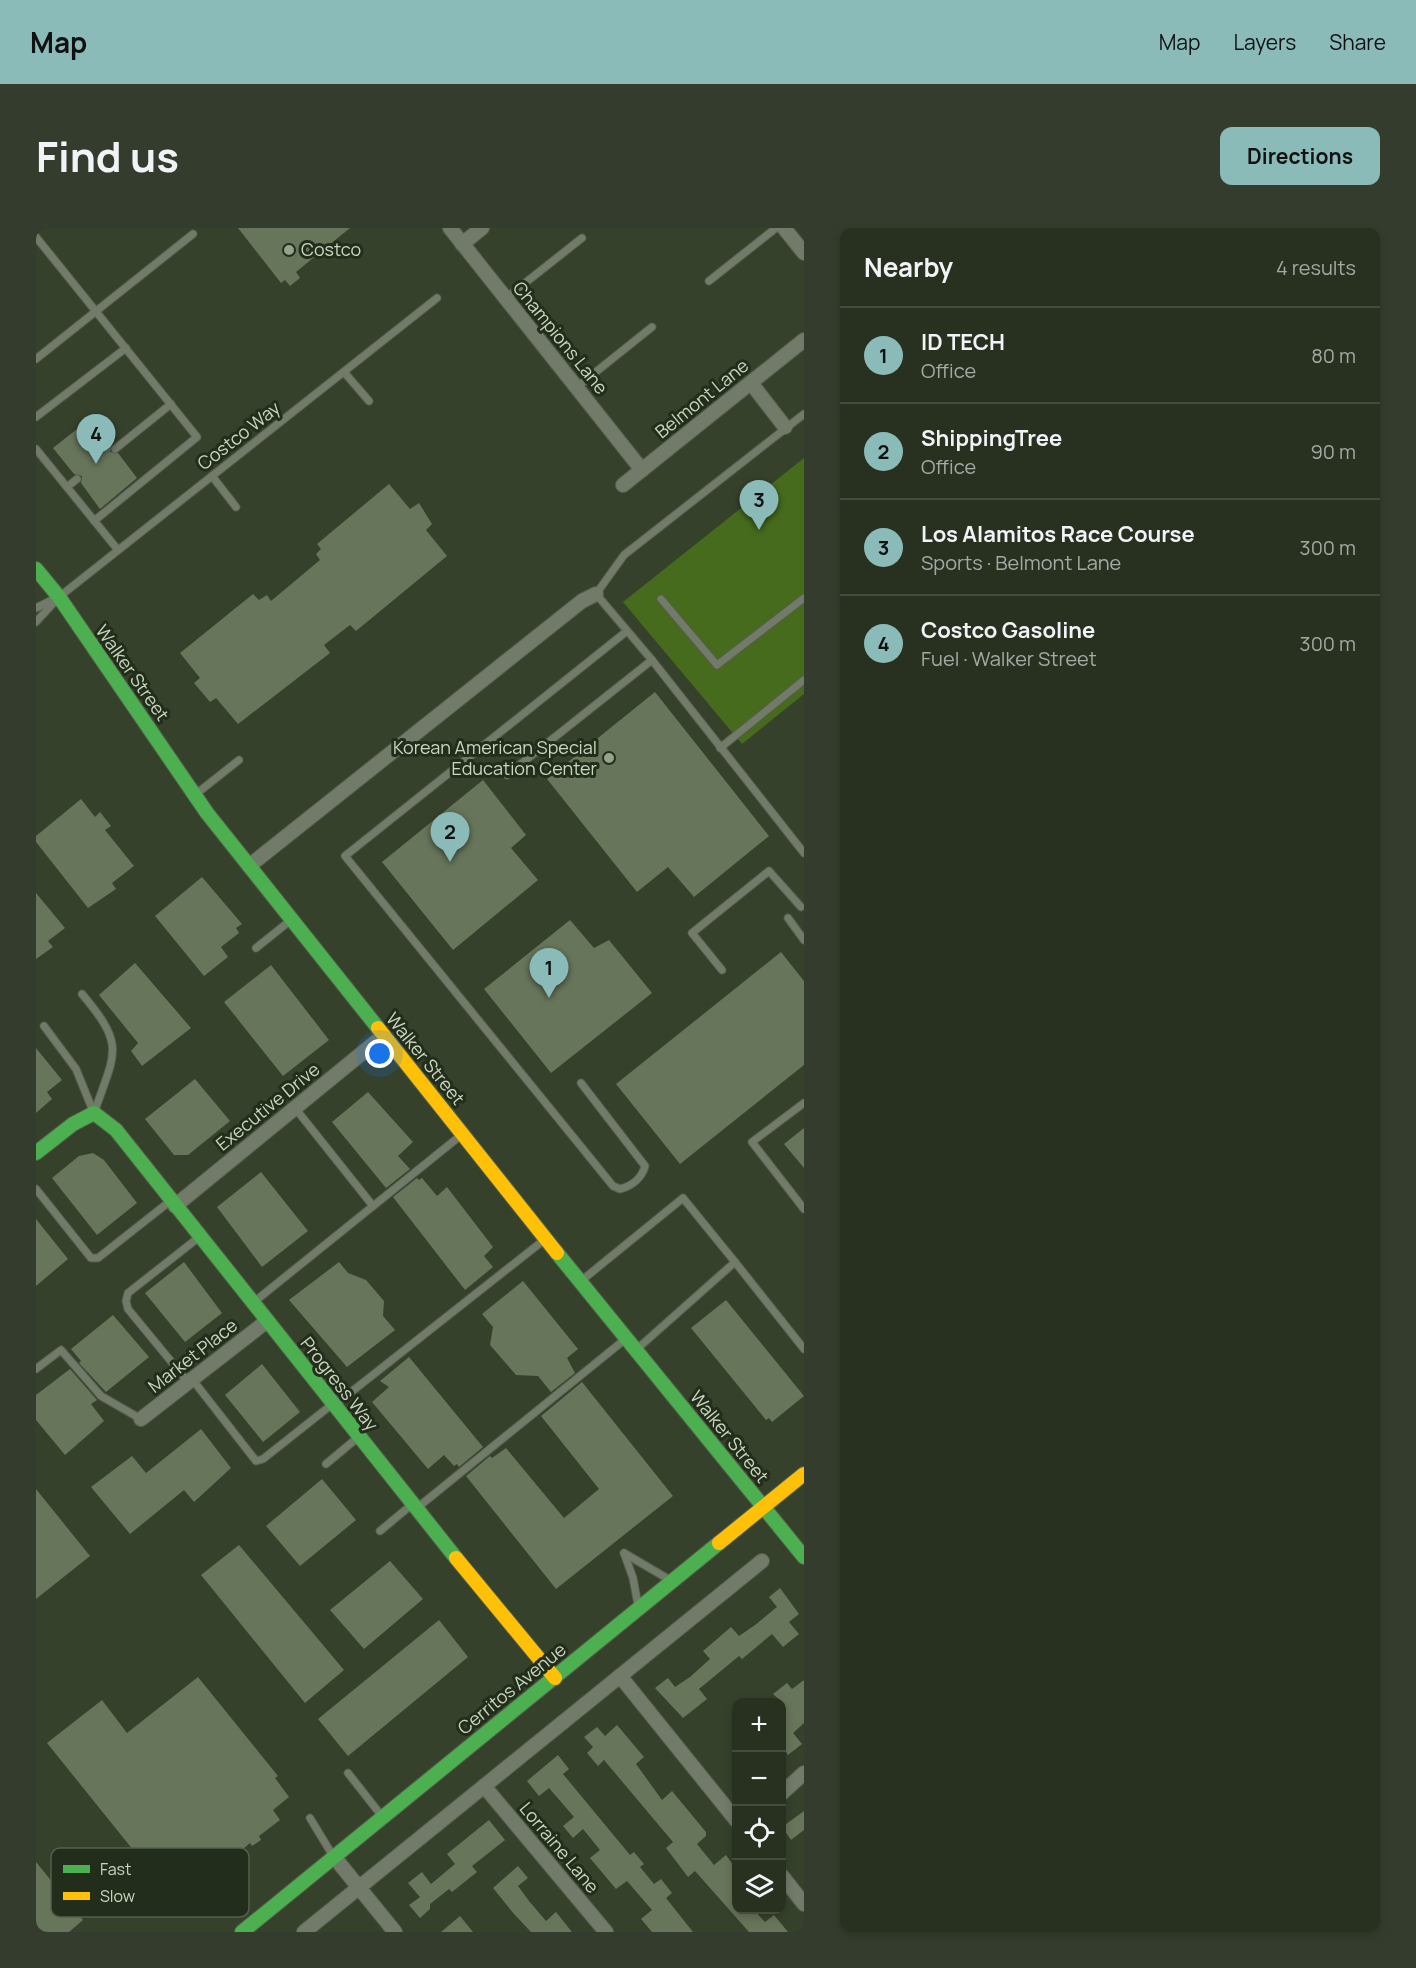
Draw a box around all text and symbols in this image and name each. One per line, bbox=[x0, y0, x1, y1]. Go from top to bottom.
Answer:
text: Map bbox=[30, 23, 87, 61]
text: Map bbox=[1159, 28, 1200, 56]
text: Layers bbox=[1233, 28, 1296, 56]
text: Share bbox=[1329, 28, 1386, 56]
text: Find us bbox=[36, 127, 179, 185]
button: Directions bbox=[1220, 127, 1380, 185]
place label: Costco bbox=[301, 237, 361, 261]
marker: Costco bbox=[282, 243, 296, 257]
text: Nearby bbox=[864, 249, 953, 285]
text: 4 results bbox=[1276, 254, 1356, 281]
street label: Champions Lane bbox=[508, 276, 614, 399]
text: ID TECH bbox=[921, 327, 1005, 357]
text: 1 bbox=[879, 342, 888, 369]
text: 80 m bbox=[1311, 342, 1356, 369]
street label: Belmont Lane bbox=[650, 353, 753, 443]
text: Office bbox=[921, 357, 976, 384]
street label: Costco Way bbox=[192, 395, 285, 475]
pin: 4 bbox=[76, 414, 116, 464]
text: ShippingTree bbox=[921, 423, 1062, 453]
text: 2 bbox=[878, 438, 889, 465]
text: 90 m bbox=[1310, 438, 1356, 465]
text: Office bbox=[921, 453, 976, 480]
pin: 3 bbox=[740, 480, 778, 530]
text: Los Alamitos Race Course bbox=[921, 519, 1195, 549]
text: 3 bbox=[878, 534, 889, 561]
text: 300 m bbox=[1300, 534, 1356, 561]
text: Sports · Belmont Lane bbox=[921, 549, 1121, 576]
text: Costco Gasoline bbox=[921, 615, 1095, 645]
street label: Walker Street bbox=[91, 619, 175, 725]
text: 4 bbox=[877, 630, 890, 657]
text: 300 m bbox=[1300, 630, 1356, 657]
text: Fuel · Walker Street bbox=[921, 645, 1097, 672]
place label: Korean American Special Education Center bbox=[393, 735, 598, 780]
marker: Korean American Special Education Center bbox=[602, 751, 616, 765]
pin: 2 bbox=[430, 812, 470, 862]
pin: 1 bbox=[530, 948, 568, 998]
street label: Walker Street bbox=[381, 1007, 470, 1110]
your location bbox=[365, 1039, 394, 1068]
street label: Executive Drive bbox=[210, 1057, 324, 1156]
street label: Market Place bbox=[143, 1313, 242, 1398]
street label: Progress Way bbox=[296, 1332, 384, 1436]
street label: Walker Street bbox=[685, 1385, 774, 1488]
street label: Cerritos Avenue bbox=[452, 1637, 570, 1739]
map controls bbox=[732, 1698, 786, 1914]
button: + bbox=[732, 1698, 786, 1752]
button: − bbox=[732, 1752, 786, 1806]
street label: Lorraine Lane bbox=[515, 1797, 605, 1898]
button: locate bbox=[732, 1806, 786, 1860]
legend bbox=[51, 1848, 249, 1917]
text: Fast bbox=[100, 1858, 131, 1880]
button: layers bbox=[732, 1860, 786, 1914]
text: Slow bbox=[100, 1885, 135, 1907]

